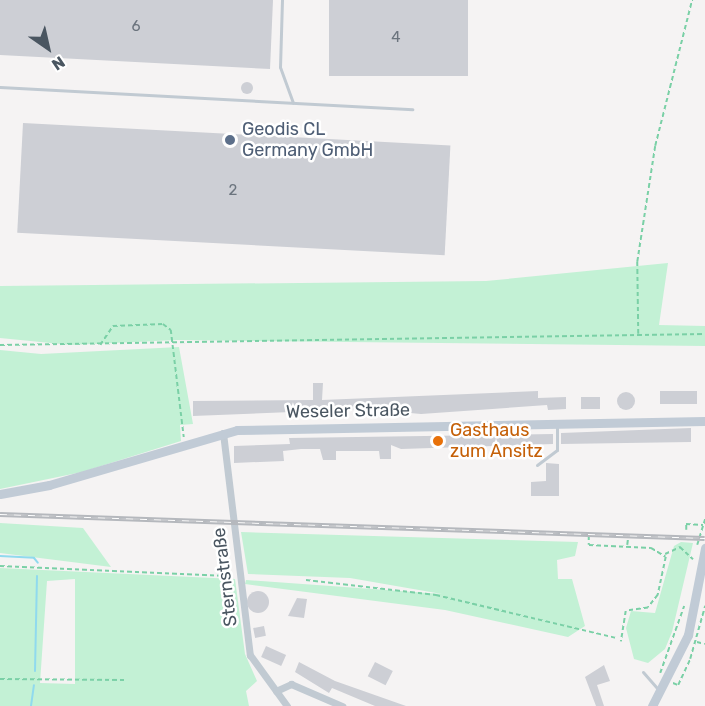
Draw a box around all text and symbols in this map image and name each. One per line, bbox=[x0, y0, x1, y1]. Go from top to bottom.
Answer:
north arrow bbox=[18, 18, 78, 78]
house number: 6 bbox=[131, 18, 141, 36]
house number: 4 bbox=[391, 29, 401, 47]
text: N bbox=[48, 52, 68, 74]
place label: Geodis CL Germany GmbH bbox=[242, 119, 374, 162]
marker: Geodis CL Germany GmbH bbox=[223, 133, 237, 147]
house number: 2 bbox=[229, 182, 237, 200]
street label: Weseler Straße bbox=[286, 399, 410, 423]
place label: Gasthaus zum Ansitz bbox=[450, 420, 543, 462]
marker: Gasthaus zum Ansitz bbox=[431, 434, 445, 448]
street label: Sternstraße bbox=[208, 526, 242, 628]

